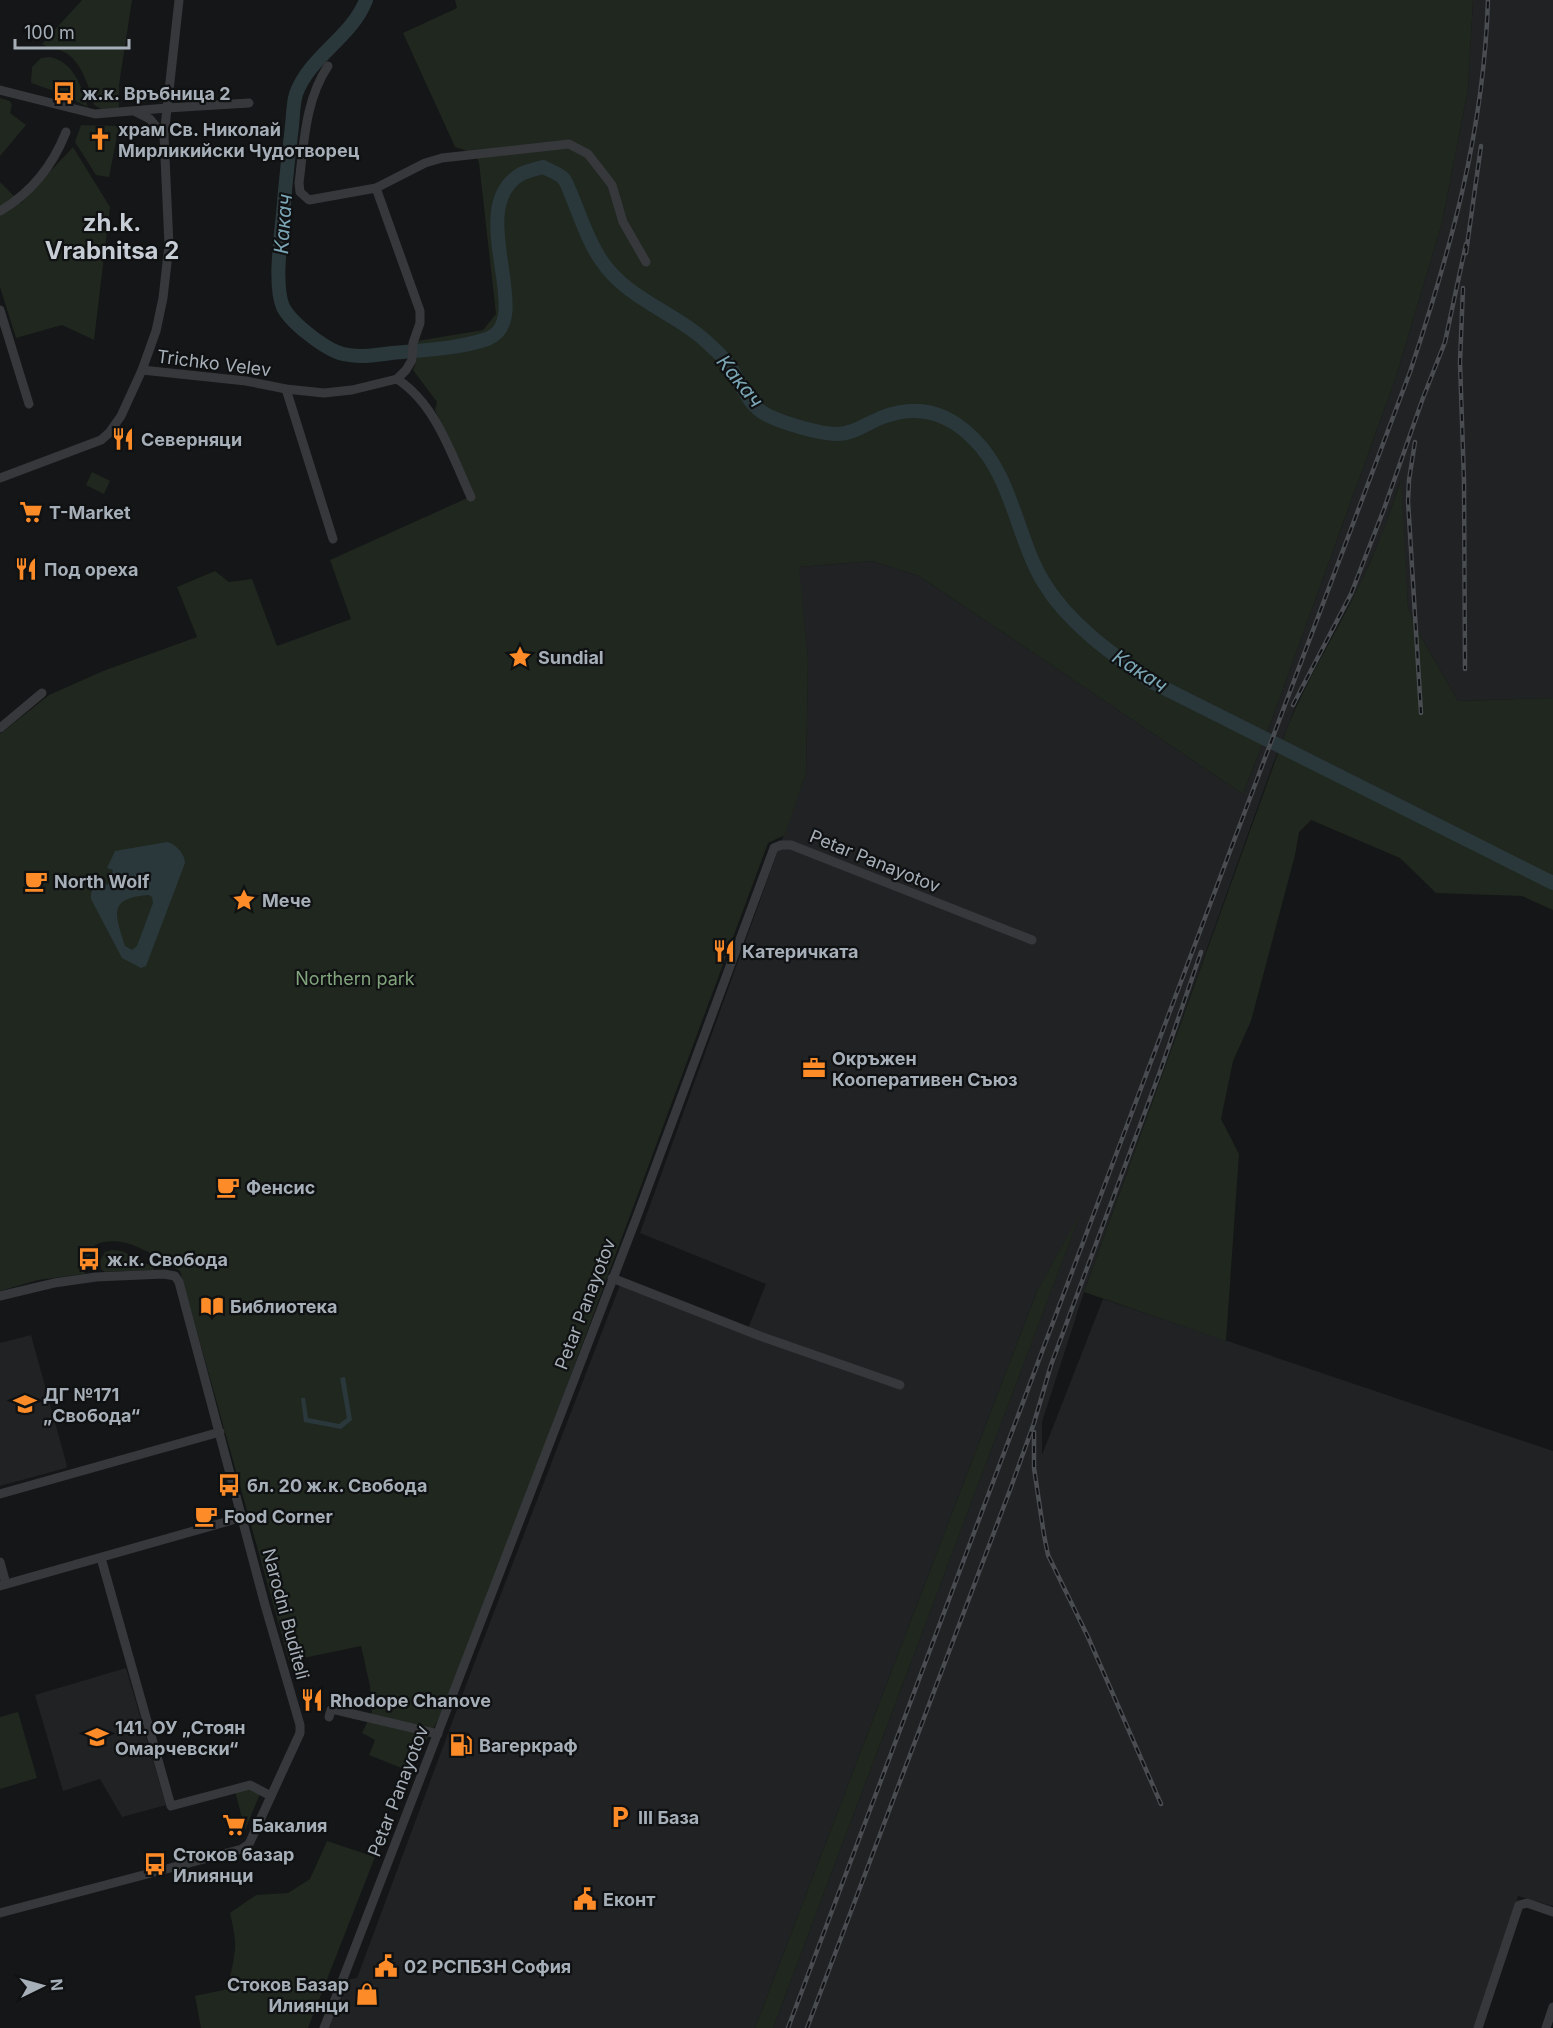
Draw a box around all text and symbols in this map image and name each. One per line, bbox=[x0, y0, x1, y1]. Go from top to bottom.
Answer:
scale bar bbox=[15, 12, 129, 50]
text: 100 m bbox=[24, 22, 75, 43]
bus stop icon: ж.к. Връбница 2 bbox=[51, 80, 77, 106]
place label: ж.к. Връбница 2 bbox=[82, 83, 231, 104]
place label: храм Св. Николай Мирликийски Чудотворец bbox=[118, 119, 360, 161]
church icon: храм Св. Николай Мирликийски Чудотворец bbox=[87, 126, 113, 152]
water label: Какач bbox=[269, 193, 297, 255]
district label: zh.k. Vrabnitsa 2 bbox=[45, 208, 179, 265]
street label: Trichko Velev bbox=[156, 346, 272, 380]
water label: Какач bbox=[712, 350, 768, 412]
restaurant icon: Северняци bbox=[110, 426, 136, 452]
place label: Северняци bbox=[141, 429, 242, 450]
supermarket icon: T-Market bbox=[18, 499, 44, 525]
place label: T-Market bbox=[49, 502, 131, 523]
restaurant icon: Под ореха bbox=[13, 556, 39, 582]
place label: Под ореха bbox=[44, 559, 138, 580]
place icon: Sundial bbox=[507, 644, 533, 670]
water label: Какач bbox=[1108, 644, 1172, 698]
place label: Sundial bbox=[538, 647, 604, 668]
street label: Petar Panayotov bbox=[807, 825, 943, 897]
cafe icon: North Wolf bbox=[23, 868, 49, 894]
place label: North Wolf bbox=[54, 871, 149, 892]
place icon: Мече bbox=[231, 887, 257, 913]
place label: Мече bbox=[262, 890, 311, 911]
restaurant icon: Катеричката bbox=[711, 938, 737, 964]
place label: Катеричката bbox=[742, 941, 859, 962]
park label: Northern park bbox=[295, 968, 415, 989]
place label: Окръжен Кооперативен Съюз bbox=[832, 1048, 1018, 1090]
office icon: Окръжен Кооперативен Съюз bbox=[801, 1055, 827, 1081]
cafe icon: Фенсис bbox=[215, 1174, 241, 1200]
place label: Фенсис bbox=[246, 1177, 315, 1198]
street label: Petar Panayotov bbox=[550, 1235, 620, 1373]
bus stop icon: ж.к. Свобода bbox=[76, 1246, 102, 1272]
place label: ж.к. Свобода bbox=[107, 1249, 228, 1270]
library icon: Библиотека bbox=[199, 1293, 225, 1319]
place label: Библиотека bbox=[230, 1296, 337, 1317]
place label: ДГ №171 „Свобода“ bbox=[43, 1384, 140, 1426]
school or university icon: ДГ №171 „Свобода“ bbox=[12, 1391, 38, 1417]
bus stop icon: бл. 20 ж.к. Свобода bbox=[216, 1472, 242, 1498]
place label: бл. 20 ж.к. Свобода bbox=[247, 1475, 427, 1496]
cafe icon: Food Corner bbox=[193, 1503, 219, 1529]
place label: Food Corner bbox=[224, 1506, 333, 1527]
street label: Narodni Buditeli bbox=[258, 1546, 314, 1682]
restaurant icon: Rhodope Chanove bbox=[299, 1687, 325, 1713]
place label: Rhodope Chanove bbox=[330, 1690, 491, 1711]
place label: 141. ОУ „Стоян Омарчевски“ bbox=[115, 1717, 246, 1759]
street label: Petar Panayotov bbox=[363, 1722, 433, 1860]
school or university icon: 141. ОУ „Стоян Омарчевски“ bbox=[84, 1724, 110, 1750]
fuel station icon: Вагеркраф bbox=[448, 1732, 474, 1758]
place label: Вагеркраф bbox=[479, 1735, 578, 1756]
parking icon: III База bbox=[607, 1804, 633, 1830]
place label: III База bbox=[638, 1807, 699, 1828]
supermarket icon: Бакалия bbox=[221, 1812, 247, 1838]
place label: Бакалия bbox=[252, 1815, 328, 1836]
place label: Стоков базар Илиянци bbox=[173, 1844, 294, 1886]
bus stop icon: Стоков базар Илиянци bbox=[142, 1851, 168, 1877]
public building icon: Еконт bbox=[572, 1886, 598, 1912]
place label: Еконт bbox=[603, 1889, 655, 1910]
public building icon: 02 РСПБЗН София bbox=[373, 1953, 399, 1979]
north arrow bbox=[12, 1956, 72, 2016]
place label: 02 РСПБЗН София bbox=[404, 1956, 571, 1977]
place label: Стоков Базар Илиянци bbox=[227, 1974, 349, 2016]
text: N bbox=[46, 1978, 67, 1992]
shop icon: Стоков Базар Илиянци bbox=[354, 1981, 380, 2007]

